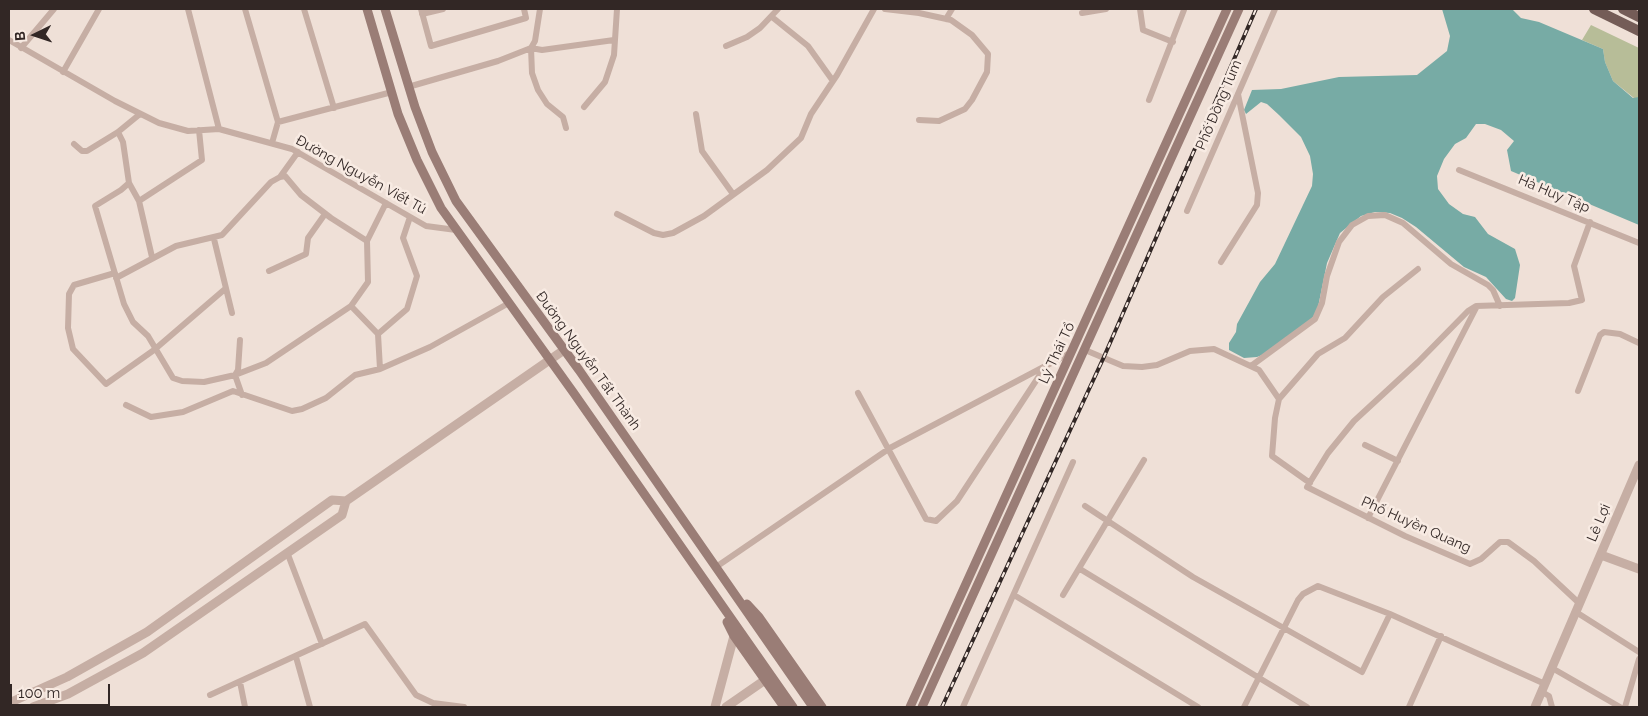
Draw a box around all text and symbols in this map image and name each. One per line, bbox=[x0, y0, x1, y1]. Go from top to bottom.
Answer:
north arrow bbox=[10, 10, 60, 60]
text: B bbox=[12, 31, 28, 41]
street label: Phố Đồng Tum bbox=[1192, 57, 1246, 153]
street label: Đường Nguyễn Viết Tú bbox=[293, 132, 429, 218]
street label: Hà Huy Tập bbox=[1516, 171, 1592, 217]
street label: Đường Nguyễn Tất Thành bbox=[532, 288, 644, 434]
street label: Lý Thái Tổ bbox=[1035, 320, 1079, 386]
street label: Phố Huyền Quang bbox=[1359, 493, 1473, 557]
street label: Lê Lợi bbox=[1584, 502, 1614, 544]
scale bar bbox=[12, 674, 112, 706]
text: 100 m bbox=[18, 684, 60, 702]

